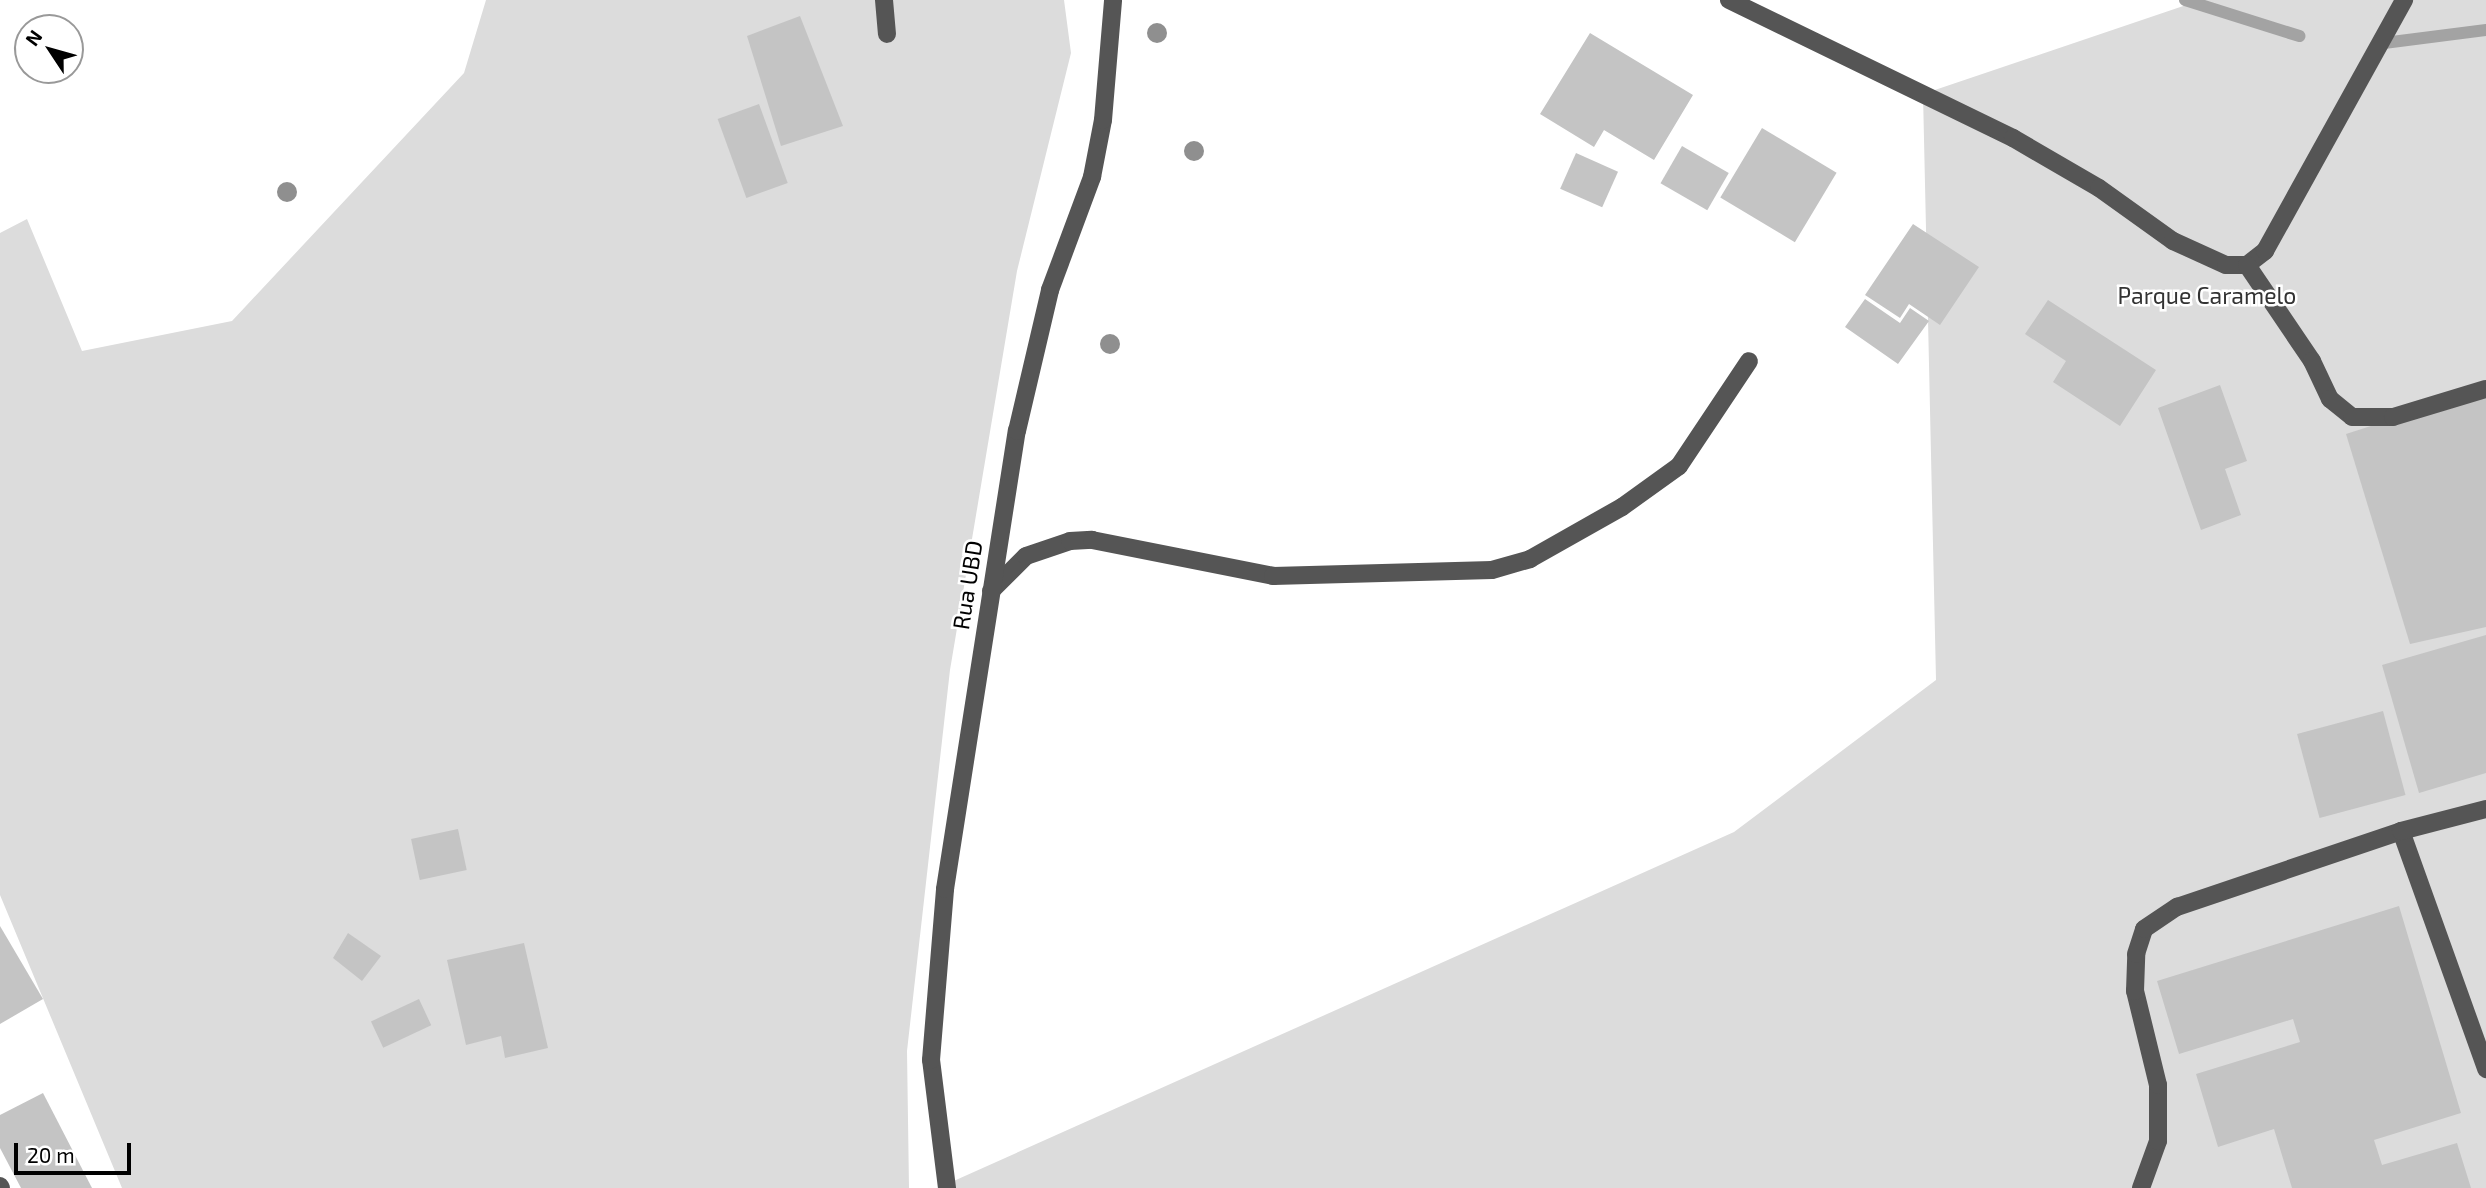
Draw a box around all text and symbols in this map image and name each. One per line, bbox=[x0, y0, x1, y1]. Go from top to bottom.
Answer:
north arrow bbox=[14, 14, 84, 84]
text: N bbox=[20, 25, 47, 50]
park label: Parque Caramelo bbox=[2118, 281, 2296, 309]
street label: Rua UBD bbox=[946, 538, 988, 632]
scale bar bbox=[18, 1128, 135, 1172]
text: 20 m bbox=[27, 1142, 75, 1167]

